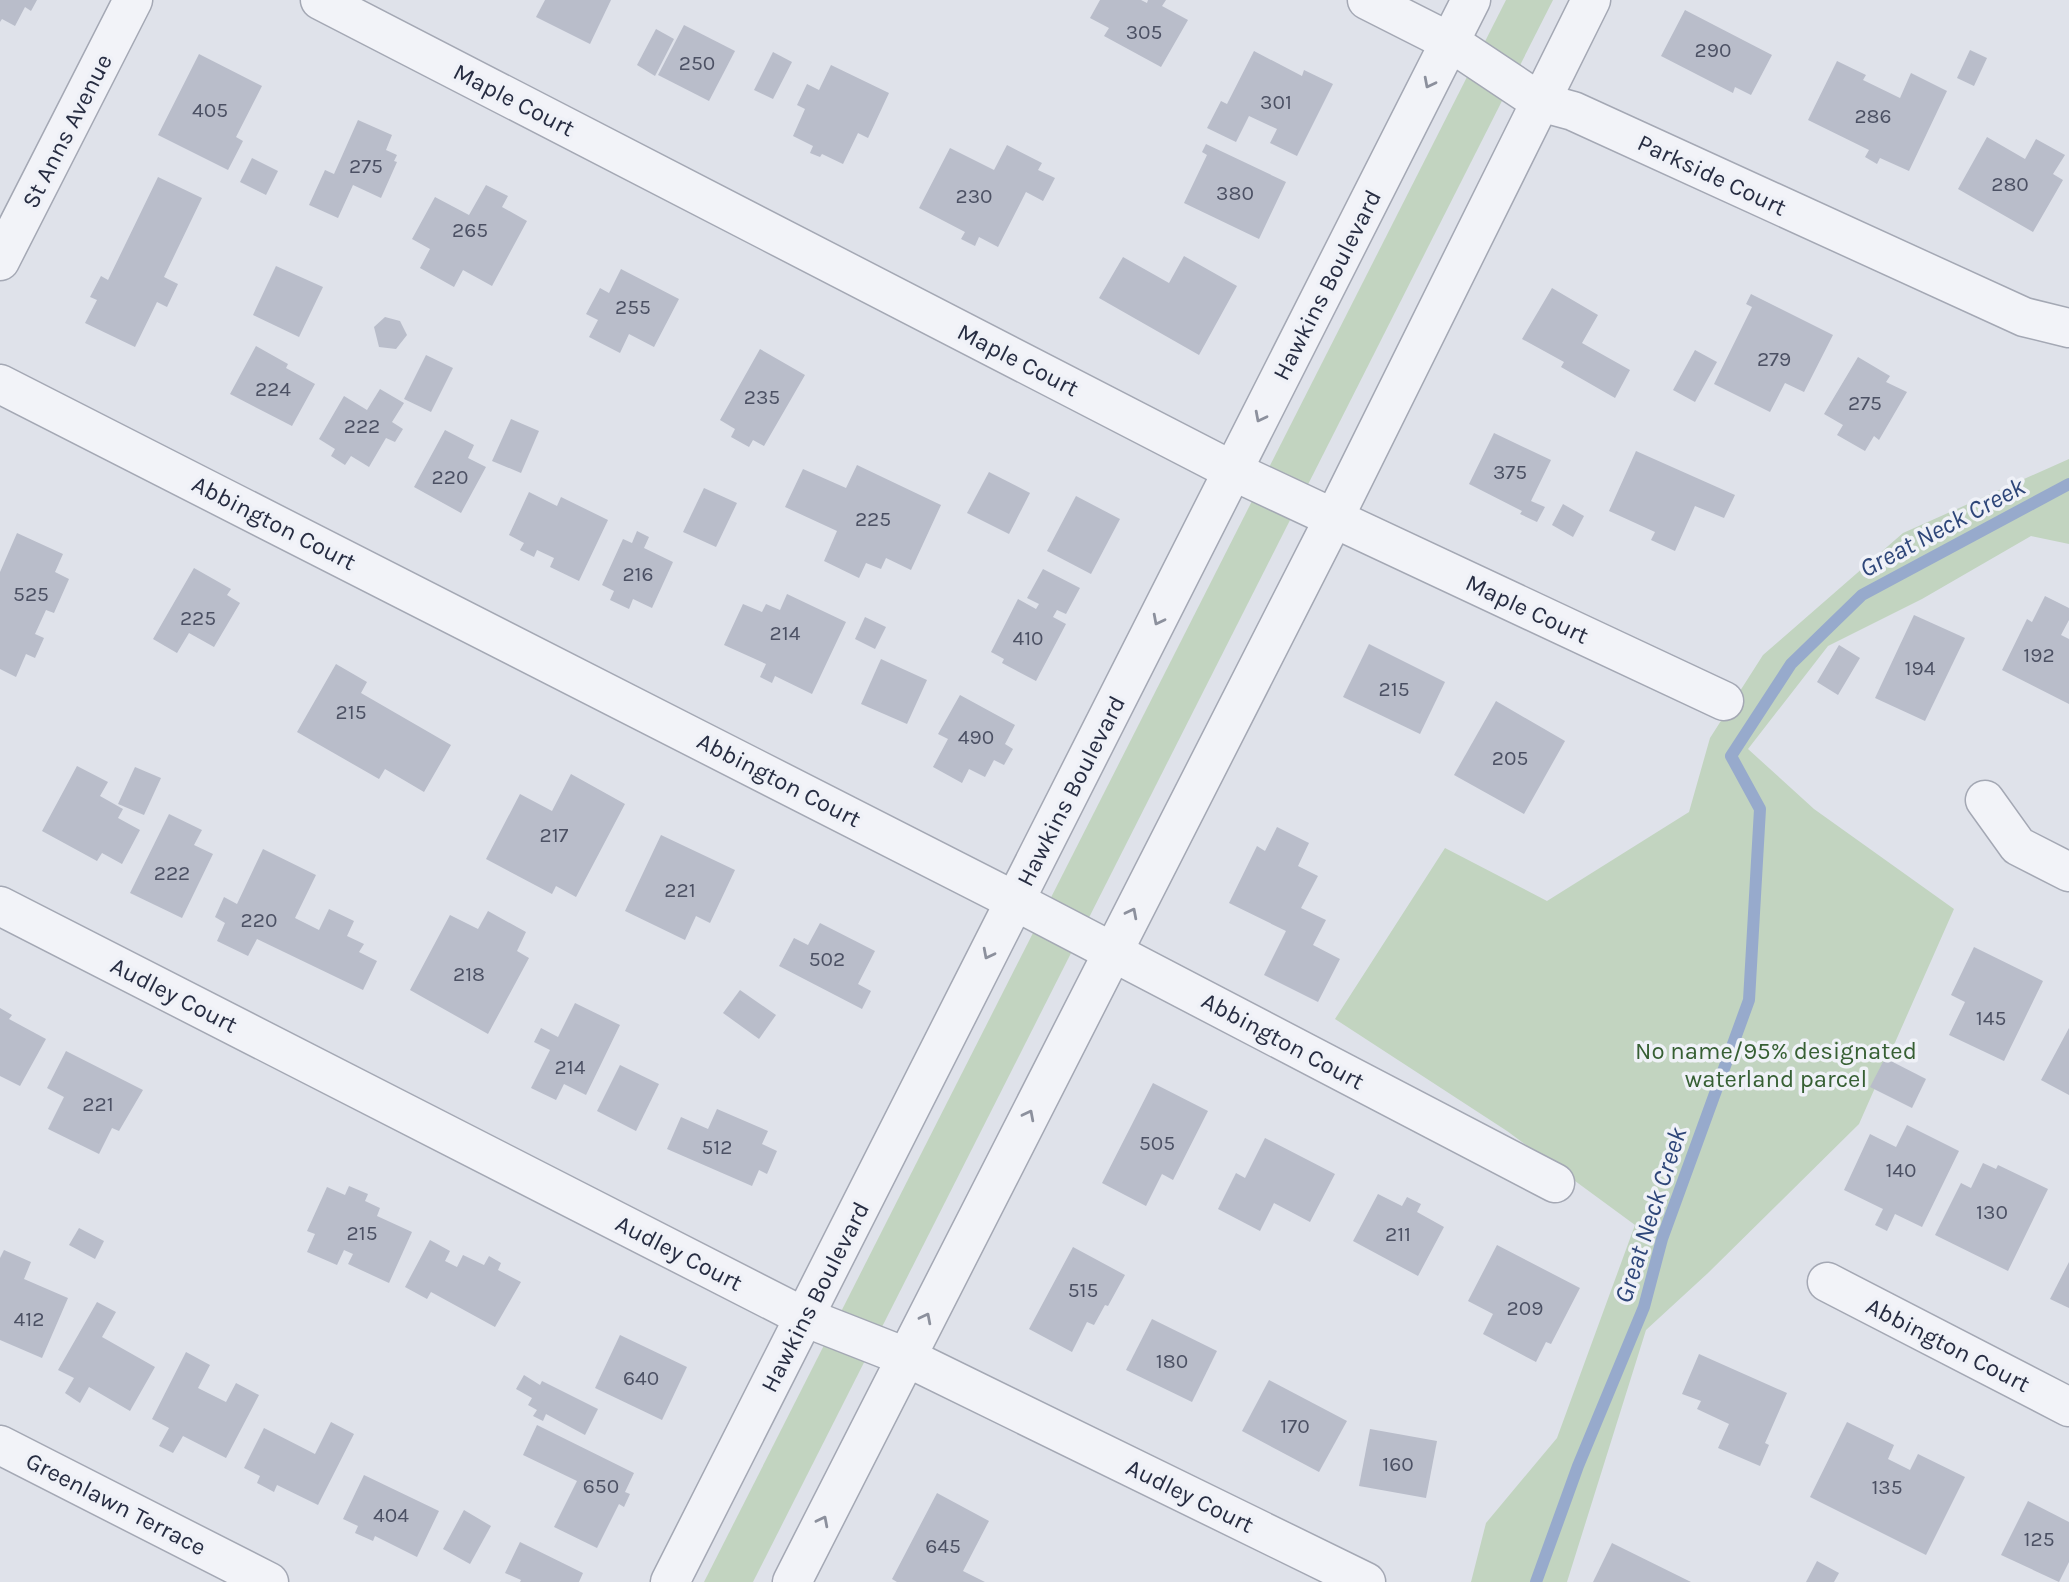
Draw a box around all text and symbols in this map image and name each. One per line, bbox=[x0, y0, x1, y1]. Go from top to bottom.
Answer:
house number: 305 bbox=[1126, 20, 1162, 44]
house number: 290 bbox=[1695, 38, 1731, 62]
street label: St Anns Avenue bbox=[16, 49, 118, 213]
house number: 250 bbox=[679, 51, 715, 75]
street label: Maple Court bbox=[449, 57, 579, 143]
one-way arrow bbox=[1424, 76, 1438, 88]
house number: 301 bbox=[1260, 90, 1292, 114]
house number: 405 bbox=[192, 98, 228, 122]
house number: 286 bbox=[1854, 104, 1892, 128]
street label: Parkside Court bbox=[1633, 128, 1791, 222]
house number: 275 bbox=[349, 154, 383, 178]
house number: 280 bbox=[1991, 172, 2029, 196]
house number: 380 bbox=[1216, 181, 1254, 205]
house number: 230 bbox=[955, 184, 993, 208]
street label: Hawkins Boulevard bbox=[1267, 185, 1387, 385]
house number: 265 bbox=[452, 218, 488, 242]
house number: 255 bbox=[615, 295, 651, 319]
street label: Maple Court bbox=[953, 317, 1083, 403]
house number: 279 bbox=[1757, 347, 1791, 371]
house number: 224 bbox=[255, 377, 291, 401]
house number: 235 bbox=[744, 385, 780, 409]
house number: 275 bbox=[1848, 391, 1882, 415]
one-way arrow bbox=[1255, 410, 1269, 422]
house number: 222 bbox=[344, 414, 380, 438]
house number: 375 bbox=[1493, 460, 1527, 484]
house number: 220 bbox=[432, 465, 468, 489]
street label: Abbington Court bbox=[188, 470, 360, 576]
water label: Great Neck Creek bbox=[1854, 470, 2031, 584]
house number: 225 bbox=[855, 507, 891, 531]
house number: 216 bbox=[622, 562, 654, 586]
street label: Maple Court bbox=[1461, 568, 1593, 650]
house number: 525 bbox=[13, 582, 49, 606]
house number: 225 bbox=[180, 606, 216, 630]
one-way arrow bbox=[1152, 613, 1166, 625]
house number: 214 bbox=[770, 621, 801, 645]
house number: 410 bbox=[1012, 626, 1044, 650]
house number: 192 bbox=[2023, 643, 2055, 667]
house number: 194 bbox=[1905, 656, 1936, 680]
house number: 215 bbox=[1379, 677, 1409, 701]
street label: Hawkins Boulevard bbox=[1011, 691, 1131, 891]
house number: 215 bbox=[336, 700, 366, 724]
house number: 490 bbox=[958, 725, 994, 749]
street label: Abbington Court bbox=[693, 727, 865, 833]
house number: 205 bbox=[1492, 746, 1528, 770]
house number: 217 bbox=[540, 823, 569, 847]
house number: 222 bbox=[154, 861, 190, 885]
house number: 221 bbox=[664, 878, 696, 902]
house number: 220 bbox=[241, 908, 277, 932]
one-way arrow bbox=[1124, 908, 1138, 920]
house number: 502 bbox=[809, 947, 845, 971]
one-way arrow bbox=[983, 947, 997, 959]
street label: Audley Court bbox=[106, 951, 242, 1039]
house number: 218 bbox=[453, 962, 485, 986]
street label: Abbington Court bbox=[1197, 986, 1369, 1096]
house number: 145 bbox=[1976, 1006, 2006, 1030]
park label: No name/95% designated waterland parcel bbox=[1635, 1037, 1917, 1093]
house number: 214 bbox=[555, 1055, 586, 1079]
house number: 221 bbox=[82, 1092, 114, 1116]
one-way arrow bbox=[1021, 1110, 1034, 1122]
water label: Great Neck Creek bbox=[1607, 1123, 1694, 1307]
house number: 505 bbox=[1139, 1131, 1175, 1155]
house number: 512 bbox=[702, 1135, 732, 1159]
house number: 140 bbox=[1885, 1158, 1917, 1182]
street label: Hawkins Boulevard bbox=[755, 1197, 875, 1397]
house number: 130 bbox=[1976, 1200, 2008, 1224]
street label: Audley Court bbox=[611, 1209, 747, 1297]
house number: 215 bbox=[347, 1221, 377, 1245]
house number: 211 bbox=[1385, 1222, 1411, 1246]
house number: 515 bbox=[1068, 1278, 1098, 1302]
street label: Abbington Court bbox=[1862, 1292, 2034, 1398]
house number: 209 bbox=[1507, 1296, 1543, 1320]
house number: 412 bbox=[14, 1307, 44, 1331]
one-way arrow bbox=[917, 1313, 931, 1325]
house number: 180 bbox=[1156, 1349, 1188, 1373]
house number: 640 bbox=[623, 1366, 659, 1390]
house number: 170 bbox=[1280, 1414, 1310, 1438]
street label: Greenlawn Terrace bbox=[21, 1446, 211, 1562]
house number: 160 bbox=[1382, 1452, 1414, 1476]
street label: Audley Court bbox=[1122, 1453, 1258, 1539]
house number: 650 bbox=[583, 1474, 619, 1498]
house number: 135 bbox=[1871, 1475, 1903, 1499]
house number: 404 bbox=[373, 1503, 409, 1527]
one-way arrow bbox=[815, 1516, 829, 1528]
house number: 125 bbox=[2024, 1527, 2054, 1551]
house number: 645 bbox=[925, 1534, 961, 1558]

